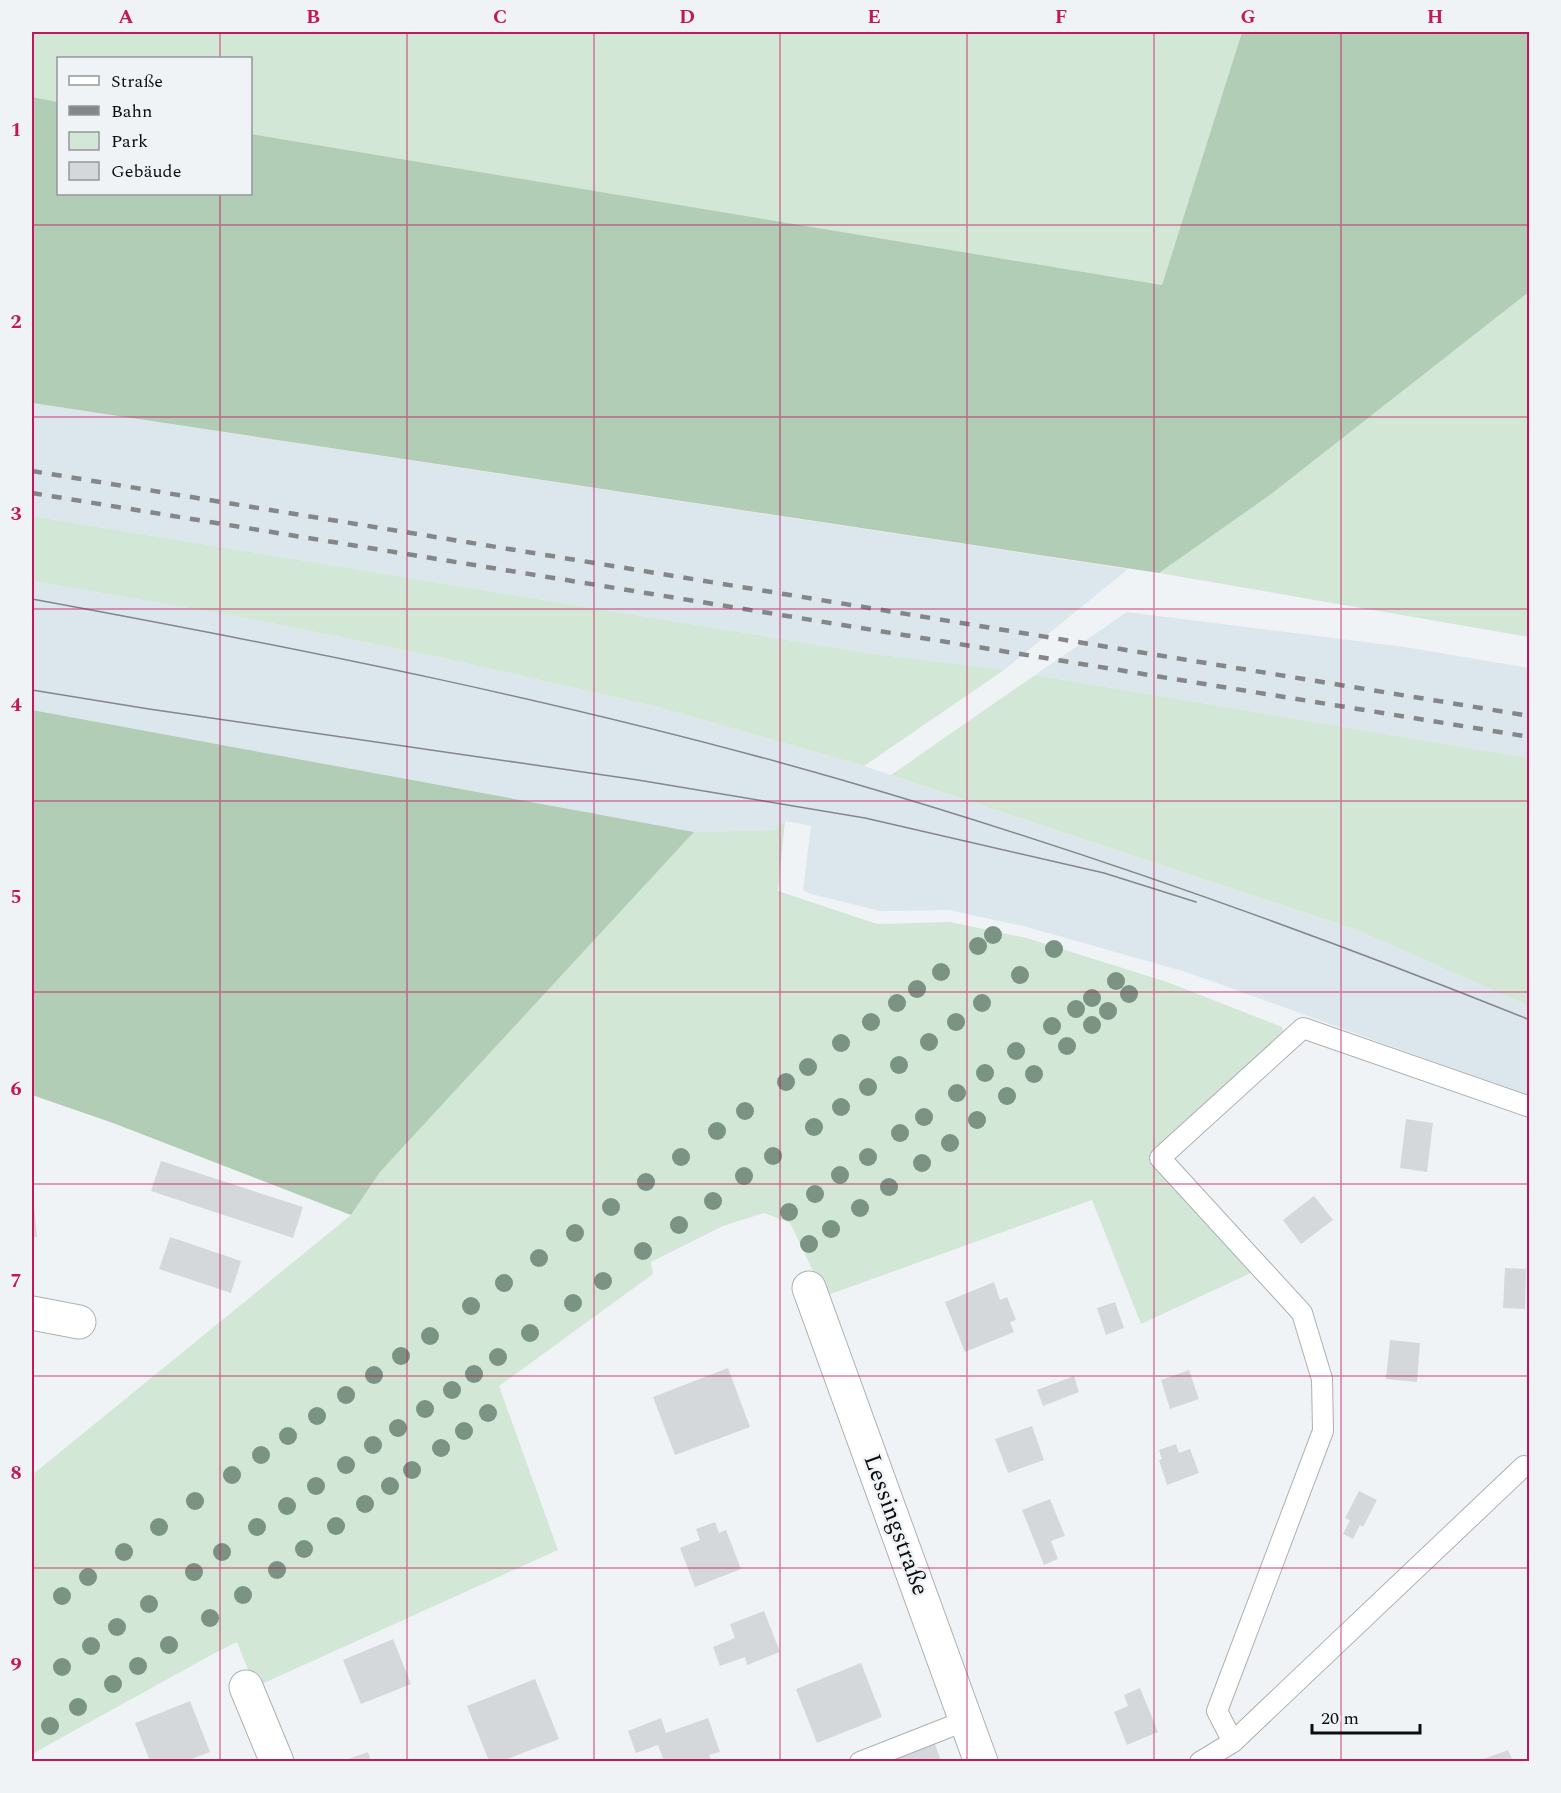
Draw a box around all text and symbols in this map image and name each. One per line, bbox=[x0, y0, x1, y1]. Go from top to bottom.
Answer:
text: A bbox=[118, 2, 134, 32]
text: B bbox=[306, 2, 320, 32]
text: C bbox=[493, 2, 507, 32]
text: D bbox=[679, 2, 695, 32]
text: E bbox=[867, 2, 881, 32]
text: F bbox=[1055, 2, 1067, 32]
text: G bbox=[1240, 2, 1256, 32]
text: H bbox=[1427, 2, 1443, 32]
legend bbox=[57, 57, 252, 195]
text: Straße bbox=[111, 68, 163, 95]
text: Bahn bbox=[111, 98, 153, 125]
text: 1 bbox=[10, 115, 22, 145]
text: Park bbox=[111, 128, 148, 155]
text: Gebäude bbox=[111, 158, 181, 185]
text: 2 bbox=[10, 307, 22, 337]
text: 3 bbox=[10, 499, 22, 529]
text: 4 bbox=[10, 690, 22, 720]
text: 5 bbox=[10, 882, 22, 912]
text: 6 bbox=[10, 1074, 22, 1104]
text: 7 bbox=[10, 1266, 22, 1296]
street label: Lessingstraße bbox=[854, 1449, 938, 1601]
text: 8 bbox=[10, 1458, 22, 1488]
text: 9 bbox=[10, 1650, 22, 1680]
scale bar bbox=[1312, 1697, 1420, 1735]
text: 20 m bbox=[1321, 1705, 1359, 1732]

